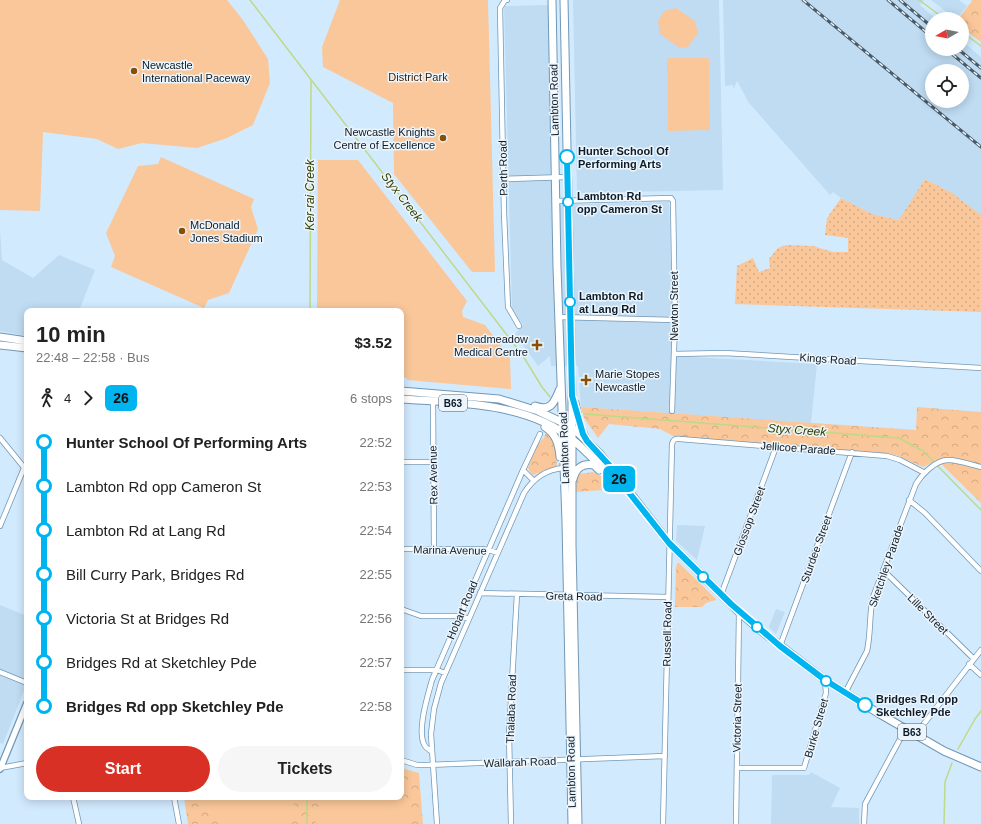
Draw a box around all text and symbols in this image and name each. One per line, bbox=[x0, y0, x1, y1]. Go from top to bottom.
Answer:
north arrow bbox=[925, 12, 969, 56]
map controls bbox=[925, 12, 969, 108]
place label: Newcastle International Paceway bbox=[142, 59, 251, 84]
street label: Lambton Road bbox=[547, 64, 561, 136]
button: locate bbox=[925, 64, 969, 108]
marker: Newcastle International Paceway bbox=[129, 66, 139, 76]
park label: District Park bbox=[388, 71, 448, 83]
place label: Newcastle Knights Centre of Excellence bbox=[334, 126, 435, 151]
marker: Newcastle Knights Centre of Excellence bbox=[438, 133, 448, 143]
street label: Perth Road bbox=[497, 140, 509, 196]
place label: Hunter School Of Performing Arts bbox=[578, 145, 669, 170]
marker: Hunter School Of Performing Arts bbox=[559, 149, 575, 165]
water label: Ker-rai Creek bbox=[303, 158, 317, 231]
water label: Styx Creek bbox=[378, 170, 426, 225]
place label: Lambton Rd opp Cameron St bbox=[577, 190, 662, 215]
marker: Lambton Rd opp Cameron St bbox=[562, 196, 574, 208]
place label: McDonald Jones Stadium bbox=[190, 219, 263, 244]
marker: McDonald Jones Stadium bbox=[177, 226, 187, 236]
street label: Newton Street bbox=[668, 271, 680, 341]
place label: Lambton Rd at Lang Rd bbox=[579, 290, 643, 315]
marker: Lambton Rd at Lang Rd bbox=[564, 296, 576, 308]
text: 10 min bbox=[36, 322, 106, 347]
place label: Broadmeadow Medical Centre bbox=[454, 333, 528, 358]
text: $3.52 bbox=[354, 334, 392, 351]
marker: Broadmeadow Medical Centre bbox=[531, 339, 543, 351]
text: 22:48 – 22:58 · Bus bbox=[36, 350, 149, 365]
street label: Kings Road bbox=[799, 351, 857, 367]
place label: Marie Stopes Newcastle bbox=[595, 368, 660, 393]
marker: Marie Stopes Newcastle bbox=[580, 374, 592, 386]
icon: walk bbox=[36, 387, 58, 409]
icon: forward bbox=[77, 387, 99, 409]
text: 26 bbox=[113, 390, 129, 406]
text: 4 bbox=[64, 391, 71, 406]
text: 6 stops bbox=[350, 391, 392, 406]
road number: B63 bbox=[439, 395, 467, 411]
street label: Lambton Road bbox=[557, 412, 571, 484]
water label: Styx Creek bbox=[767, 421, 828, 439]
text: Hunter School Of Performing Arts bbox=[66, 434, 307, 451]
text: 22:52 bbox=[359, 435, 392, 450]
street label: Jellicoe Parade bbox=[760, 439, 836, 457]
street label: Rex Avenue bbox=[426, 445, 440, 505]
line badge: 26 bbox=[601, 466, 637, 492]
text: 26 bbox=[611, 471, 627, 487]
text: Lambton Rd opp Cameron St bbox=[66, 478, 261, 495]
text: 22:53 bbox=[359, 479, 392, 494]
street label: Glossop Street bbox=[731, 485, 767, 557]
street label: Sturdee Street bbox=[798, 514, 834, 584]
text: Lambton Rd at Lang Rd bbox=[66, 522, 225, 539]
text: 22:54 bbox=[359, 523, 392, 538]
street label: Sketchley Parade bbox=[866, 523, 906, 609]
street label: Marina Avenue bbox=[413, 543, 487, 557]
text: Bill Curry Park, Bridges Rd bbox=[66, 566, 244, 583]
text: 22:55 bbox=[359, 567, 392, 582]
unlabelled marker bbox=[697, 571, 709, 583]
street label: Hobart Road bbox=[444, 579, 480, 641]
street label: Greta Road bbox=[545, 590, 603, 602]
street label: Lille Street bbox=[905, 591, 951, 637]
street label: Russell Road bbox=[660, 601, 674, 667]
text: Victoria St at Bridges Rd bbox=[66, 610, 229, 627]
text: 22:56 bbox=[359, 611, 392, 626]
unlabelled marker bbox=[751, 621, 763, 633]
text: Bridges Rd at Sketchley Pde bbox=[66, 654, 257, 671]
text: 22:57 bbox=[359, 655, 392, 670]
street label: Thalaba Road bbox=[504, 674, 518, 744]
unlabelled marker bbox=[820, 675, 832, 687]
street label: Victoria Street bbox=[730, 683, 744, 753]
place label: Bridges Rd opp Sketchley Pde bbox=[876, 693, 958, 718]
street label: Burke Street bbox=[802, 697, 830, 759]
marker: Bridges Rd opp Sketchley Pde bbox=[857, 697, 873, 713]
text: Bridges Rd opp Sketchley Pde bbox=[66, 698, 284, 715]
text: 22:58 bbox=[359, 699, 392, 714]
road number: B63 bbox=[898, 724, 926, 740]
street label: Lambton Road bbox=[564, 736, 578, 808]
button: Start bbox=[36, 746, 210, 792]
button: Tickets bbox=[218, 746, 392, 792]
street label: Wallarah Road bbox=[484, 755, 556, 769]

